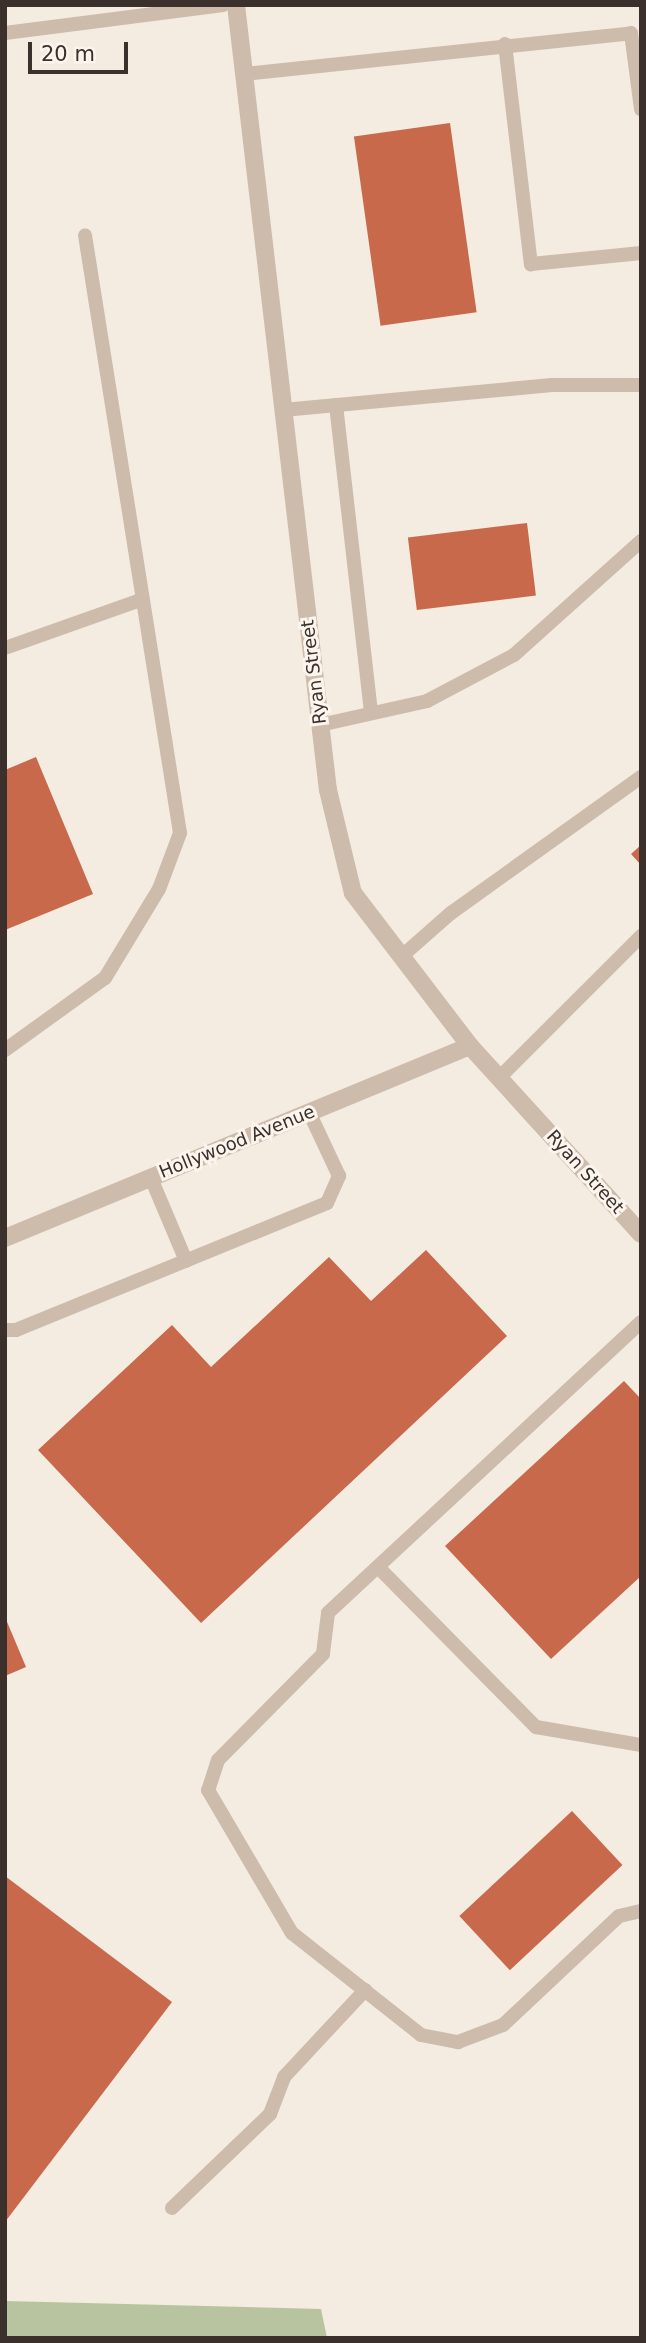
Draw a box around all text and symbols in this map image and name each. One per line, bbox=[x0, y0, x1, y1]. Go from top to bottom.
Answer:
scale bar bbox=[32, 28, 131, 72]
text: 20 m bbox=[41, 42, 95, 66]
street label: Ryan Street bbox=[297, 619, 331, 725]
street label: Hollywood Avenue bbox=[156, 1101, 318, 1183]
street label: Ryan Street bbox=[542, 1126, 628, 1218]

